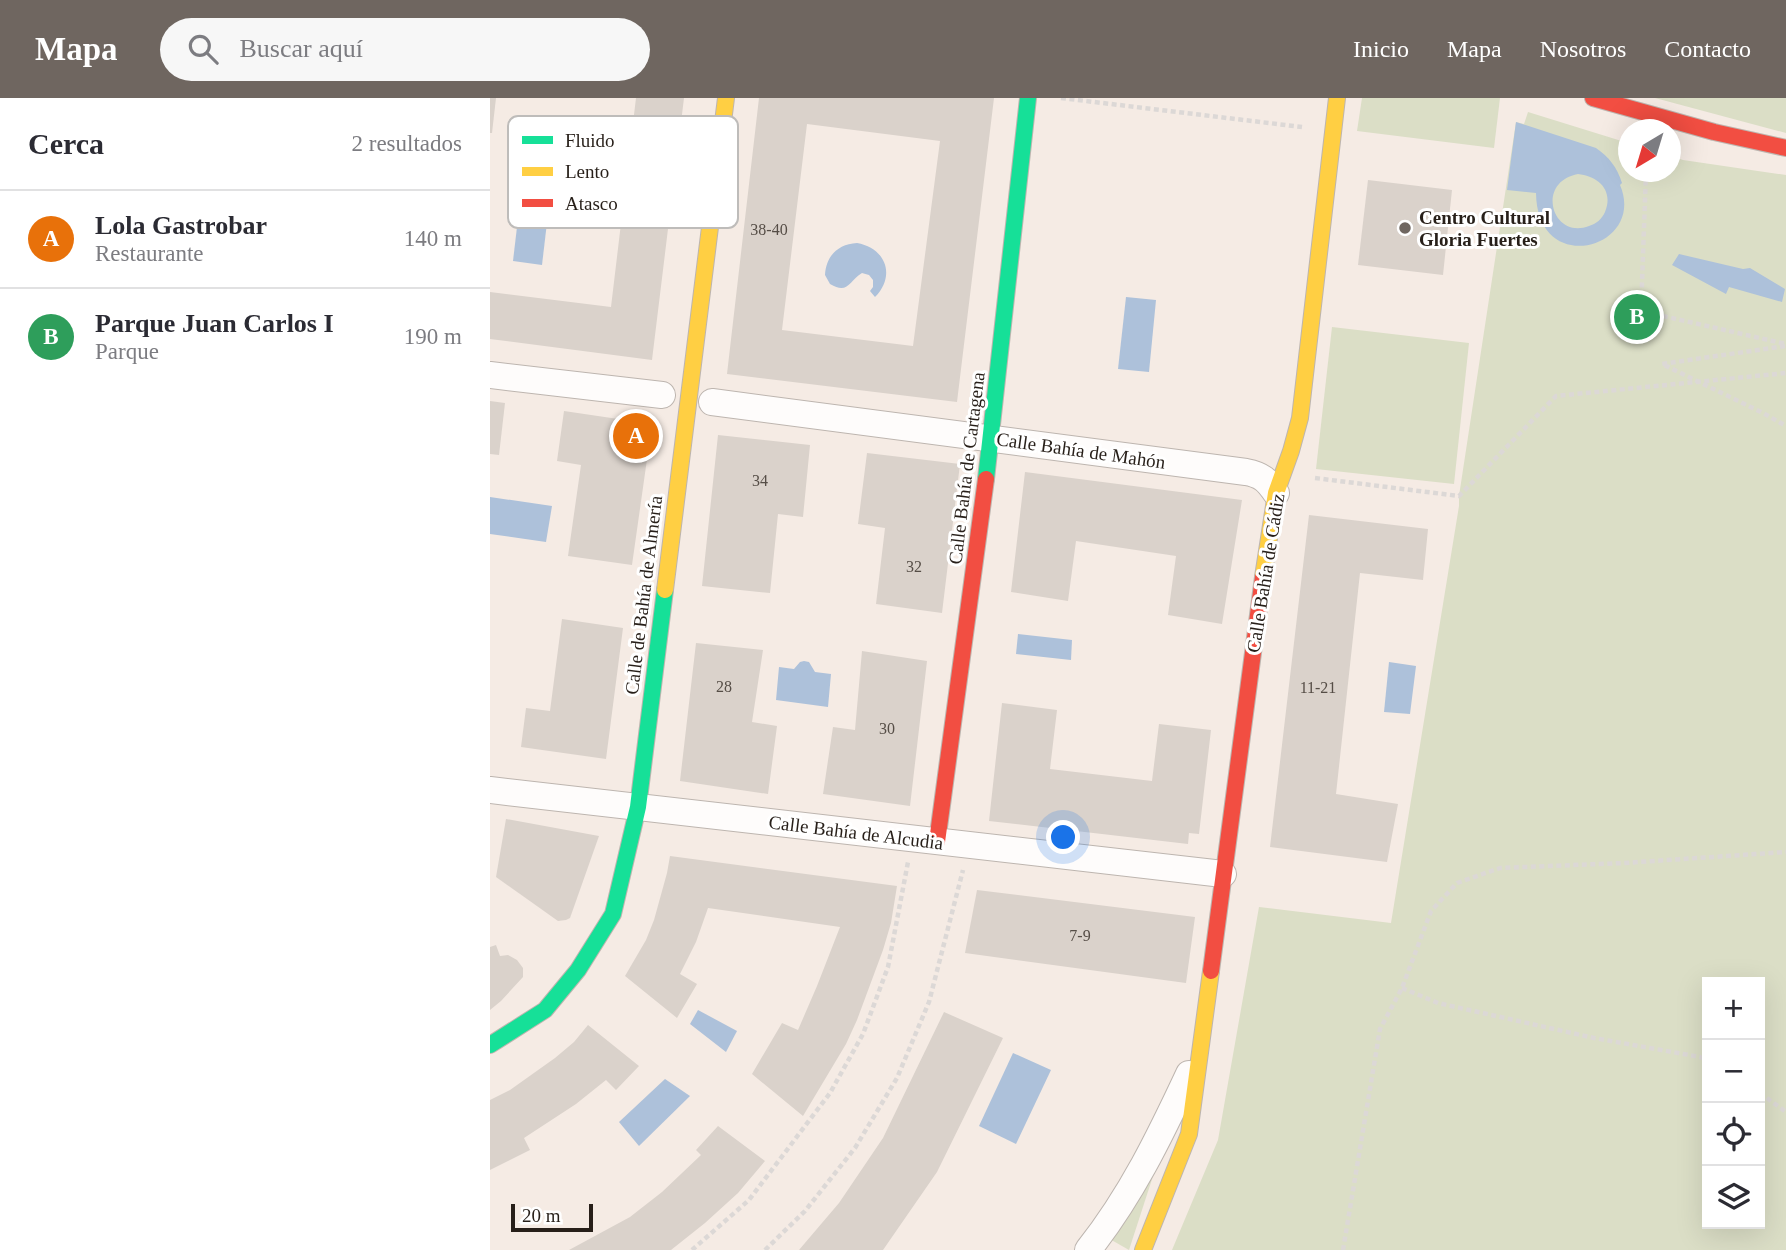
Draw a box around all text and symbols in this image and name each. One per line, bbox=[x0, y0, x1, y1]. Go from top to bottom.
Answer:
search box bbox=[160, 18, 650, 81]
icon: search bbox=[184, 30, 222, 68]
text: Mapa bbox=[35, 31, 118, 67]
text: Buscar aquí bbox=[240, 34, 363, 63]
text: Inicio bbox=[1353, 36, 1409, 62]
text: Mapa bbox=[1447, 36, 1502, 62]
text: Nosotros bbox=[1540, 36, 1626, 62]
text: Contacto bbox=[1664, 36, 1751, 62]
legend bbox=[508, 116, 738, 228]
north arrow bbox=[1618, 119, 1681, 182]
text: Cerca bbox=[28, 127, 104, 160]
text: Fluido bbox=[565, 130, 615, 151]
text: 2 resultados bbox=[351, 131, 462, 156]
text: Lento bbox=[565, 161, 609, 182]
text: Atasco bbox=[565, 193, 618, 214]
place label: Centro Cultural Gloria Fuertes bbox=[1419, 207, 1550, 250]
text: Lola Gastrobar bbox=[95, 211, 267, 240]
marker: Centro Cultural Gloria Fuertes bbox=[1397, 220, 1413, 236]
house number: 38-40 bbox=[750, 221, 788, 238]
text: A bbox=[43, 226, 59, 251]
text: 140 m bbox=[404, 226, 462, 251]
text: Restaurante bbox=[95, 241, 204, 266]
pin: B bbox=[1614, 291, 1660, 343]
text: Parque Juan Carlos I bbox=[95, 309, 334, 338]
text: B bbox=[43, 324, 59, 349]
text: 190 m bbox=[404, 324, 462, 349]
text: Parque bbox=[95, 339, 159, 364]
street label: Calle Bahía de Cartagena bbox=[944, 370, 989, 565]
pin: A bbox=[613, 410, 659, 462]
street label: Calle Bahía de Mahón bbox=[995, 428, 1167, 473]
house number: 34 bbox=[752, 472, 768, 489]
street label: Calle Bahía de Cádiz bbox=[1243, 492, 1288, 654]
street label: Calle de Bahía de Almería bbox=[621, 494, 666, 696]
house number: 32 bbox=[906, 558, 922, 575]
house number: 28 bbox=[716, 678, 732, 695]
house number: 11-21 bbox=[1300, 679, 1336, 696]
house number: 30 bbox=[879, 720, 895, 737]
street label: Calle Bahía de Alcudia bbox=[767, 811, 945, 854]
your location bbox=[1046, 820, 1080, 854]
house number: 7-9 bbox=[1069, 927, 1091, 944]
map controls bbox=[1702, 977, 1765, 1229]
button: + bbox=[1702, 977, 1765, 1040]
button: − bbox=[1702, 1040, 1765, 1103]
button: locate bbox=[1702, 1103, 1765, 1166]
button: layers bbox=[1702, 1166, 1765, 1229]
scale bar bbox=[511, 1201, 593, 1233]
text: 20 m bbox=[522, 1205, 561, 1226]

